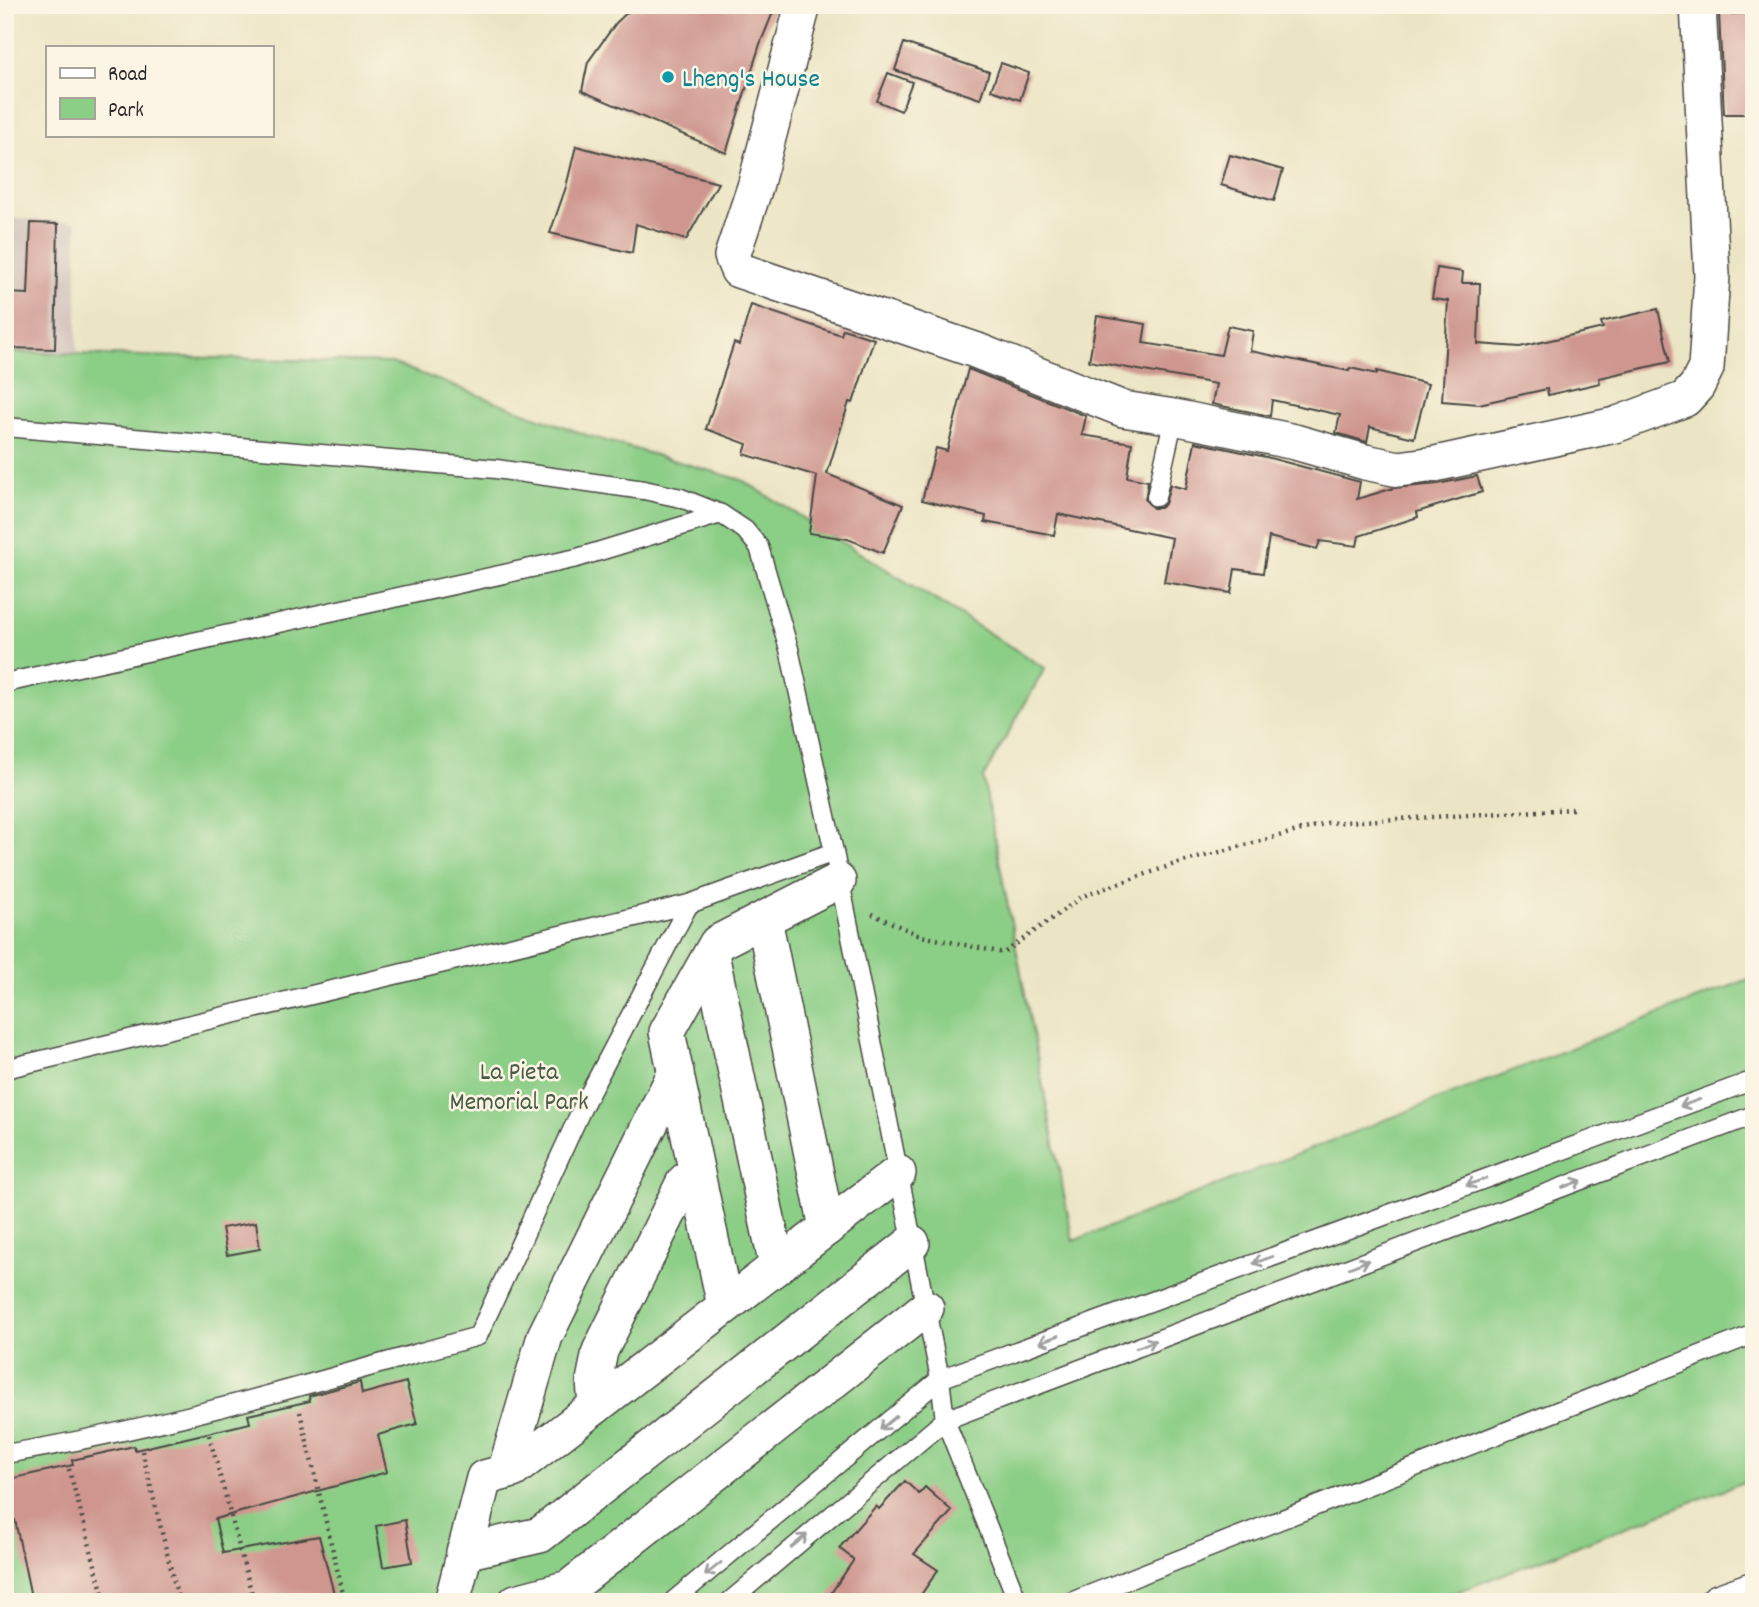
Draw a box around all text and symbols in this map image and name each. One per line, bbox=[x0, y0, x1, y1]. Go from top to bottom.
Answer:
legend bbox=[46, 46, 273, 136]
text: Road bbox=[108, 61, 147, 91]
place label: Lheng's House bbox=[682, 62, 820, 99]
marker: Lheng's House bbox=[660, 69, 676, 85]
text: Park bbox=[108, 97, 144, 127]
park label: La Pieta Memorial Park bbox=[449, 1055, 589, 1122]
one-way arrow bbox=[1679, 1098, 1701, 1110]
one-way arrow bbox=[1561, 1176, 1583, 1189]
one-way arrow bbox=[1466, 1177, 1488, 1189]
one-way arrow bbox=[1252, 1255, 1274, 1268]
one-way arrow bbox=[1348, 1256, 1370, 1269]
one-way arrow bbox=[1039, 1334, 1061, 1346]
one-way arrow bbox=[1135, 1337, 1157, 1349]
one-way arrow bbox=[879, 1415, 897, 1431]
one-way arrow bbox=[789, 1533, 807, 1549]
one-way arrow bbox=[705, 1561, 723, 1576]

